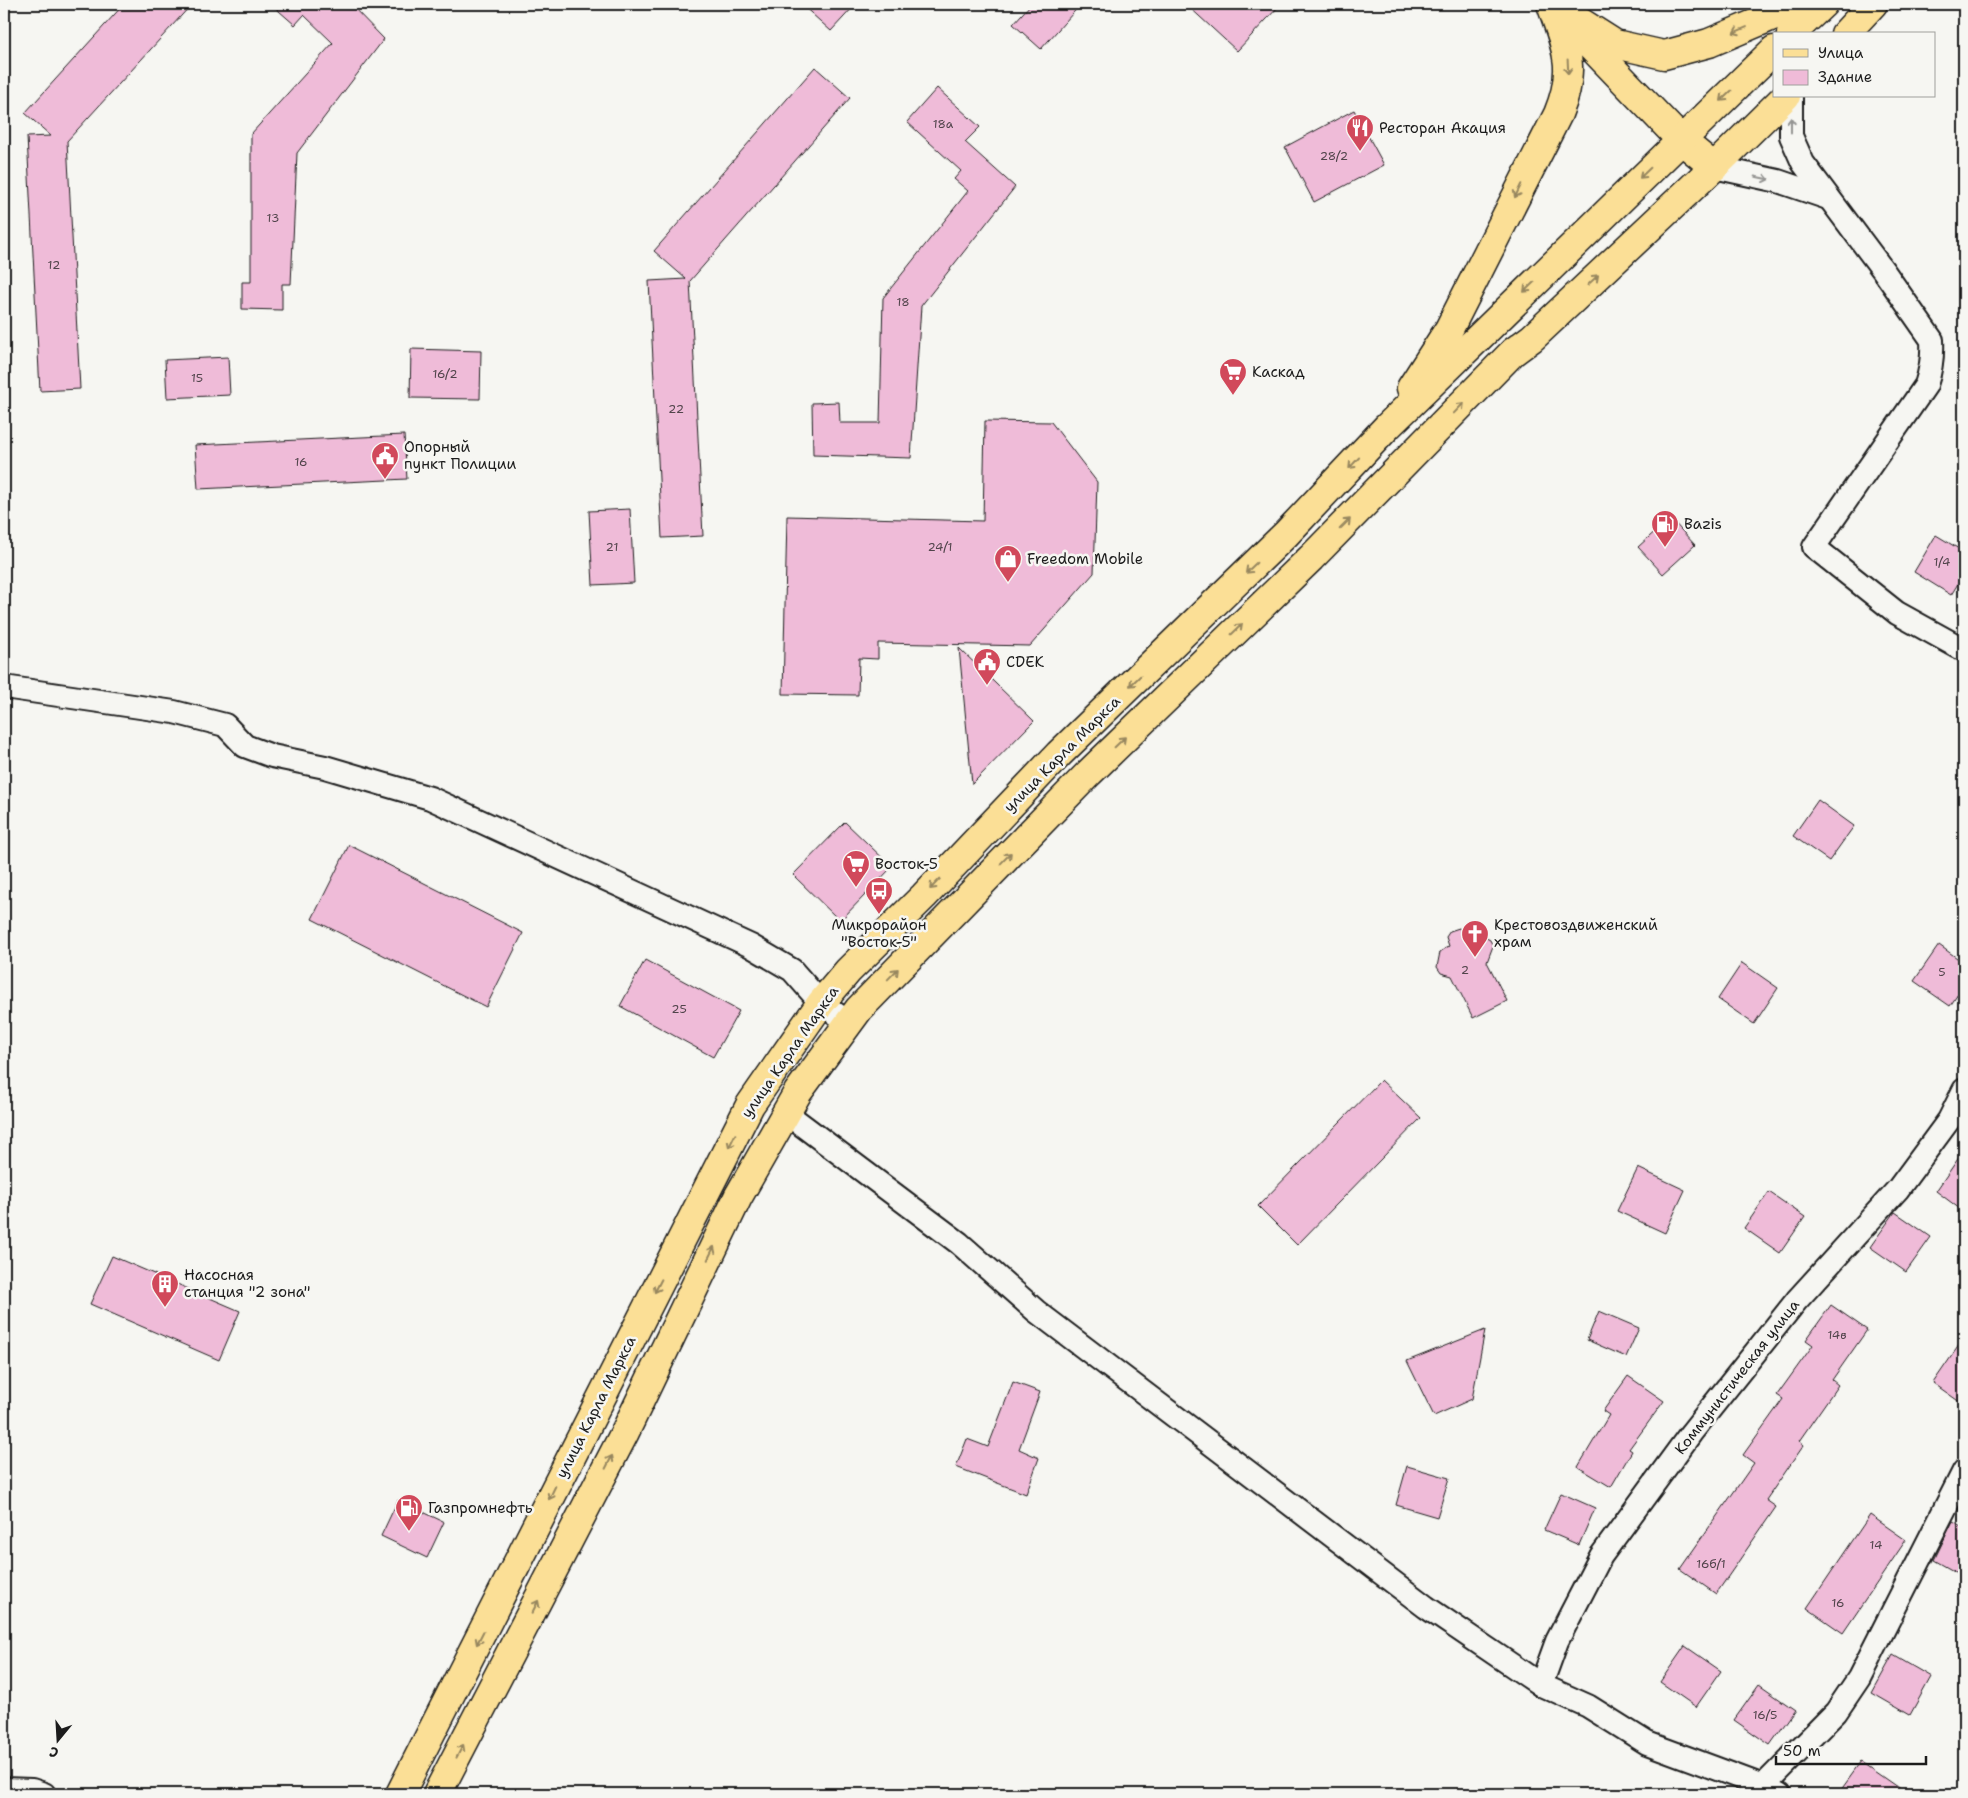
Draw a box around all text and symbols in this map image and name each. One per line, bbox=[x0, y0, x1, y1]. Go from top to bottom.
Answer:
one-way arrow bbox=[1733, 25, 1748, 35]
legend bbox=[1773, 32, 1936, 98]
text: Улица bbox=[1818, 43, 1864, 63]
one-way arrow bbox=[1563, 59, 1572, 75]
text: Здание bbox=[1818, 67, 1872, 87]
one-way arrow bbox=[1720, 90, 1733, 102]
restaurant icon: Ресторан Акация bbox=[1345, 113, 1375, 152]
house number: 18а bbox=[933, 116, 954, 132]
one-way arrow bbox=[1786, 117, 1796, 133]
place label: Ресторан Акация bbox=[1379, 118, 1506, 138]
house number: 28/2 bbox=[1320, 148, 1348, 164]
one-way arrow bbox=[1640, 167, 1652, 179]
one-way arrow bbox=[1753, 173, 1769, 183]
one-way arrow bbox=[1513, 183, 1523, 198]
house number: 13 bbox=[267, 210, 279, 226]
house number: 12 bbox=[48, 257, 60, 273]
one-way arrow bbox=[1587, 274, 1600, 286]
one-way arrow bbox=[1523, 281, 1536, 293]
house number: 18 bbox=[896, 294, 910, 310]
supermarket icon: Каскад bbox=[1218, 357, 1248, 396]
place label: Каскад bbox=[1252, 362, 1305, 382]
house number: 16/2 bbox=[432, 366, 458, 382]
house number: 15 bbox=[191, 370, 203, 386]
house number: 22 bbox=[668, 401, 684, 417]
one-way arrow bbox=[1453, 402, 1465, 414]
place label: Опорный пункт Полиции bbox=[404, 437, 516, 474]
public building icon: Опорный пункт Полиции bbox=[370, 441, 400, 480]
house number: 16 bbox=[294, 454, 308, 470]
one-way arrow bbox=[1348, 456, 1360, 469]
fuel station icon: Bazis bbox=[1650, 509, 1680, 548]
place label: Bazis bbox=[1684, 514, 1722, 534]
one-way arrow bbox=[1339, 517, 1351, 530]
house number: 21 bbox=[606, 539, 618, 555]
house number: 24/1 bbox=[927, 539, 953, 555]
shop icon: Freedom Mobile bbox=[993, 544, 1023, 583]
place label: Freedom Mobile bbox=[1027, 549, 1143, 569]
house number: 1/4 bbox=[1934, 554, 1950, 570]
one-way arrow bbox=[1245, 562, 1258, 574]
one-way arrow bbox=[1231, 624, 1243, 636]
public building icon: CDEK bbox=[972, 647, 1002, 686]
place label: CDEK bbox=[1006, 652, 1044, 672]
one-way arrow bbox=[1128, 675, 1141, 687]
street label: улица Карла Маркса bbox=[999, 691, 1125, 817]
one-way arrow bbox=[1114, 736, 1127, 748]
supermarket icon: Восток-5 bbox=[841, 849, 871, 888]
one-way arrow bbox=[1000, 851, 1012, 864]
place label: Восток-5 bbox=[875, 854, 938, 874]
bus stop icon: Микрорайон "Восток-5" bbox=[864, 876, 894, 915]
one-way arrow bbox=[929, 878, 941, 890]
place label: Микрорайон "Восток-5" bbox=[831, 915, 927, 952]
place label: Крестовоздвиженский храм bbox=[1494, 915, 1658, 952]
church icon: Крестовоздвиженский храм bbox=[1460, 919, 1490, 958]
house number: 2 bbox=[1461, 962, 1469, 978]
house number: 5 bbox=[1938, 964, 1946, 980]
one-way arrow bbox=[887, 968, 899, 980]
street label: улица Карла Маркса bbox=[737, 981, 844, 1122]
house number: 25 bbox=[671, 1001, 687, 1017]
one-way arrow bbox=[727, 1133, 736, 1148]
one-way arrow bbox=[706, 1246, 716, 1261]
place label: Насосная станция "2 зона" bbox=[184, 1265, 311, 1302]
building icon: Насосная станция "2 зона" bbox=[150, 1269, 180, 1308]
one-way arrow bbox=[653, 1278, 663, 1293]
street label: Коммунистическая улица bbox=[1670, 1295, 1804, 1459]
house number: 14в bbox=[1827, 1327, 1847, 1343]
street label: улица Карла Маркса bbox=[551, 1332, 641, 1481]
one-way arrow bbox=[604, 1455, 614, 1470]
one-way arrow bbox=[547, 1485, 557, 1500]
fuel station icon: Газпромнефть bbox=[394, 1493, 424, 1532]
place label: Газпромнефть bbox=[428, 1498, 533, 1518]
house number: 14 bbox=[1870, 1537, 1882, 1553]
house number: 16б/1 bbox=[1696, 1556, 1726, 1572]
house number: 16 bbox=[1831, 1595, 1845, 1611]
one-way arrow bbox=[531, 1600, 540, 1615]
one-way arrow bbox=[475, 1630, 484, 1645]
house number: 16/5 bbox=[1753, 1707, 1777, 1723]
north arrow bbox=[32, 1716, 82, 1766]
scale bar bbox=[1776, 1733, 1926, 1765]
text: 50 m bbox=[1783, 1741, 1821, 1761]
text: С bbox=[47, 1742, 61, 1762]
one-way arrow bbox=[456, 1744, 465, 1759]

